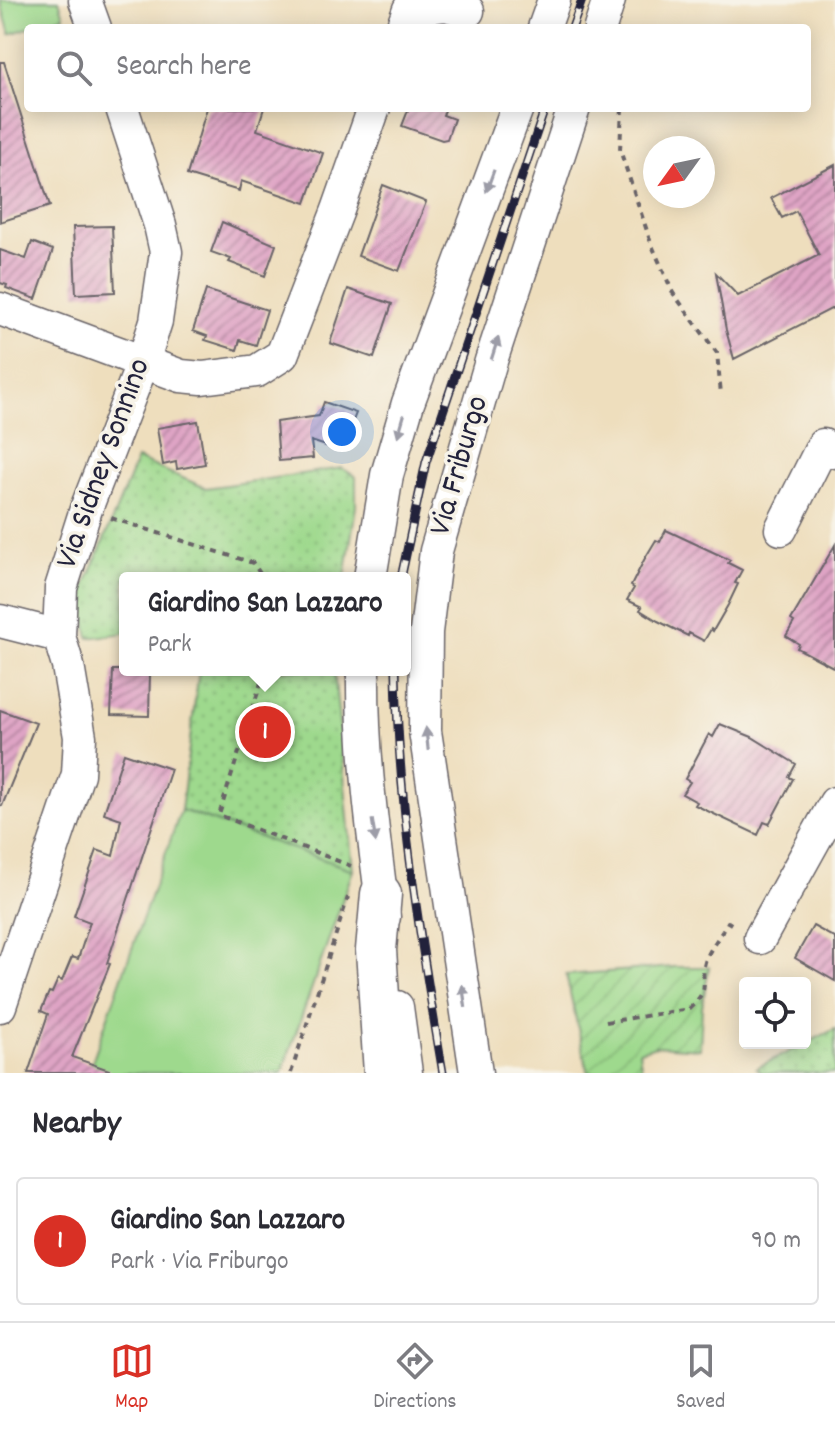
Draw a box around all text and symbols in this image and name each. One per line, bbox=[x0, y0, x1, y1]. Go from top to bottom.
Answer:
search box bbox=[24, 24, 811, 112]
icon: search bbox=[52, 46, 96, 90]
text: Search here bbox=[116, 47, 252, 90]
north arrow bbox=[643, 136, 715, 208]
one-way arrow bbox=[484, 170, 496, 194]
one-way arrow bbox=[489, 335, 502, 359]
street label: Via Sidney Sonnino bbox=[46, 353, 164, 575]
street label: Via Friburgo bbox=[419, 391, 503, 541]
your location bbox=[322, 412, 362, 452]
one-way arrow bbox=[394, 414, 407, 438]
popup bbox=[119, 572, 411, 676]
text: Giardino San Lazzaro bbox=[147, 584, 383, 627]
text: Park bbox=[147, 627, 192, 664]
pin: 1 bbox=[239, 702, 291, 762]
one-way arrow bbox=[420, 726, 433, 751]
one-way arrow bbox=[368, 819, 381, 844]
map controls bbox=[739, 977, 811, 1049]
button: locate bbox=[739, 977, 811, 1049]
one-way arrow bbox=[457, 983, 470, 1008]
text: Nearby bbox=[32, 1101, 121, 1150]
text: Giardino San Lazzaro bbox=[110, 1201, 345, 1244]
text: 1 bbox=[57, 1223, 63, 1260]
text: 90 m bbox=[751, 1223, 801, 1260]
text: Park · Via Friburgo bbox=[110, 1244, 289, 1281]
tab: Map bbox=[110, 1339, 154, 1418]
tab: Directions bbox=[373, 1339, 457, 1418]
tab: Saved bbox=[676, 1339, 725, 1418]

